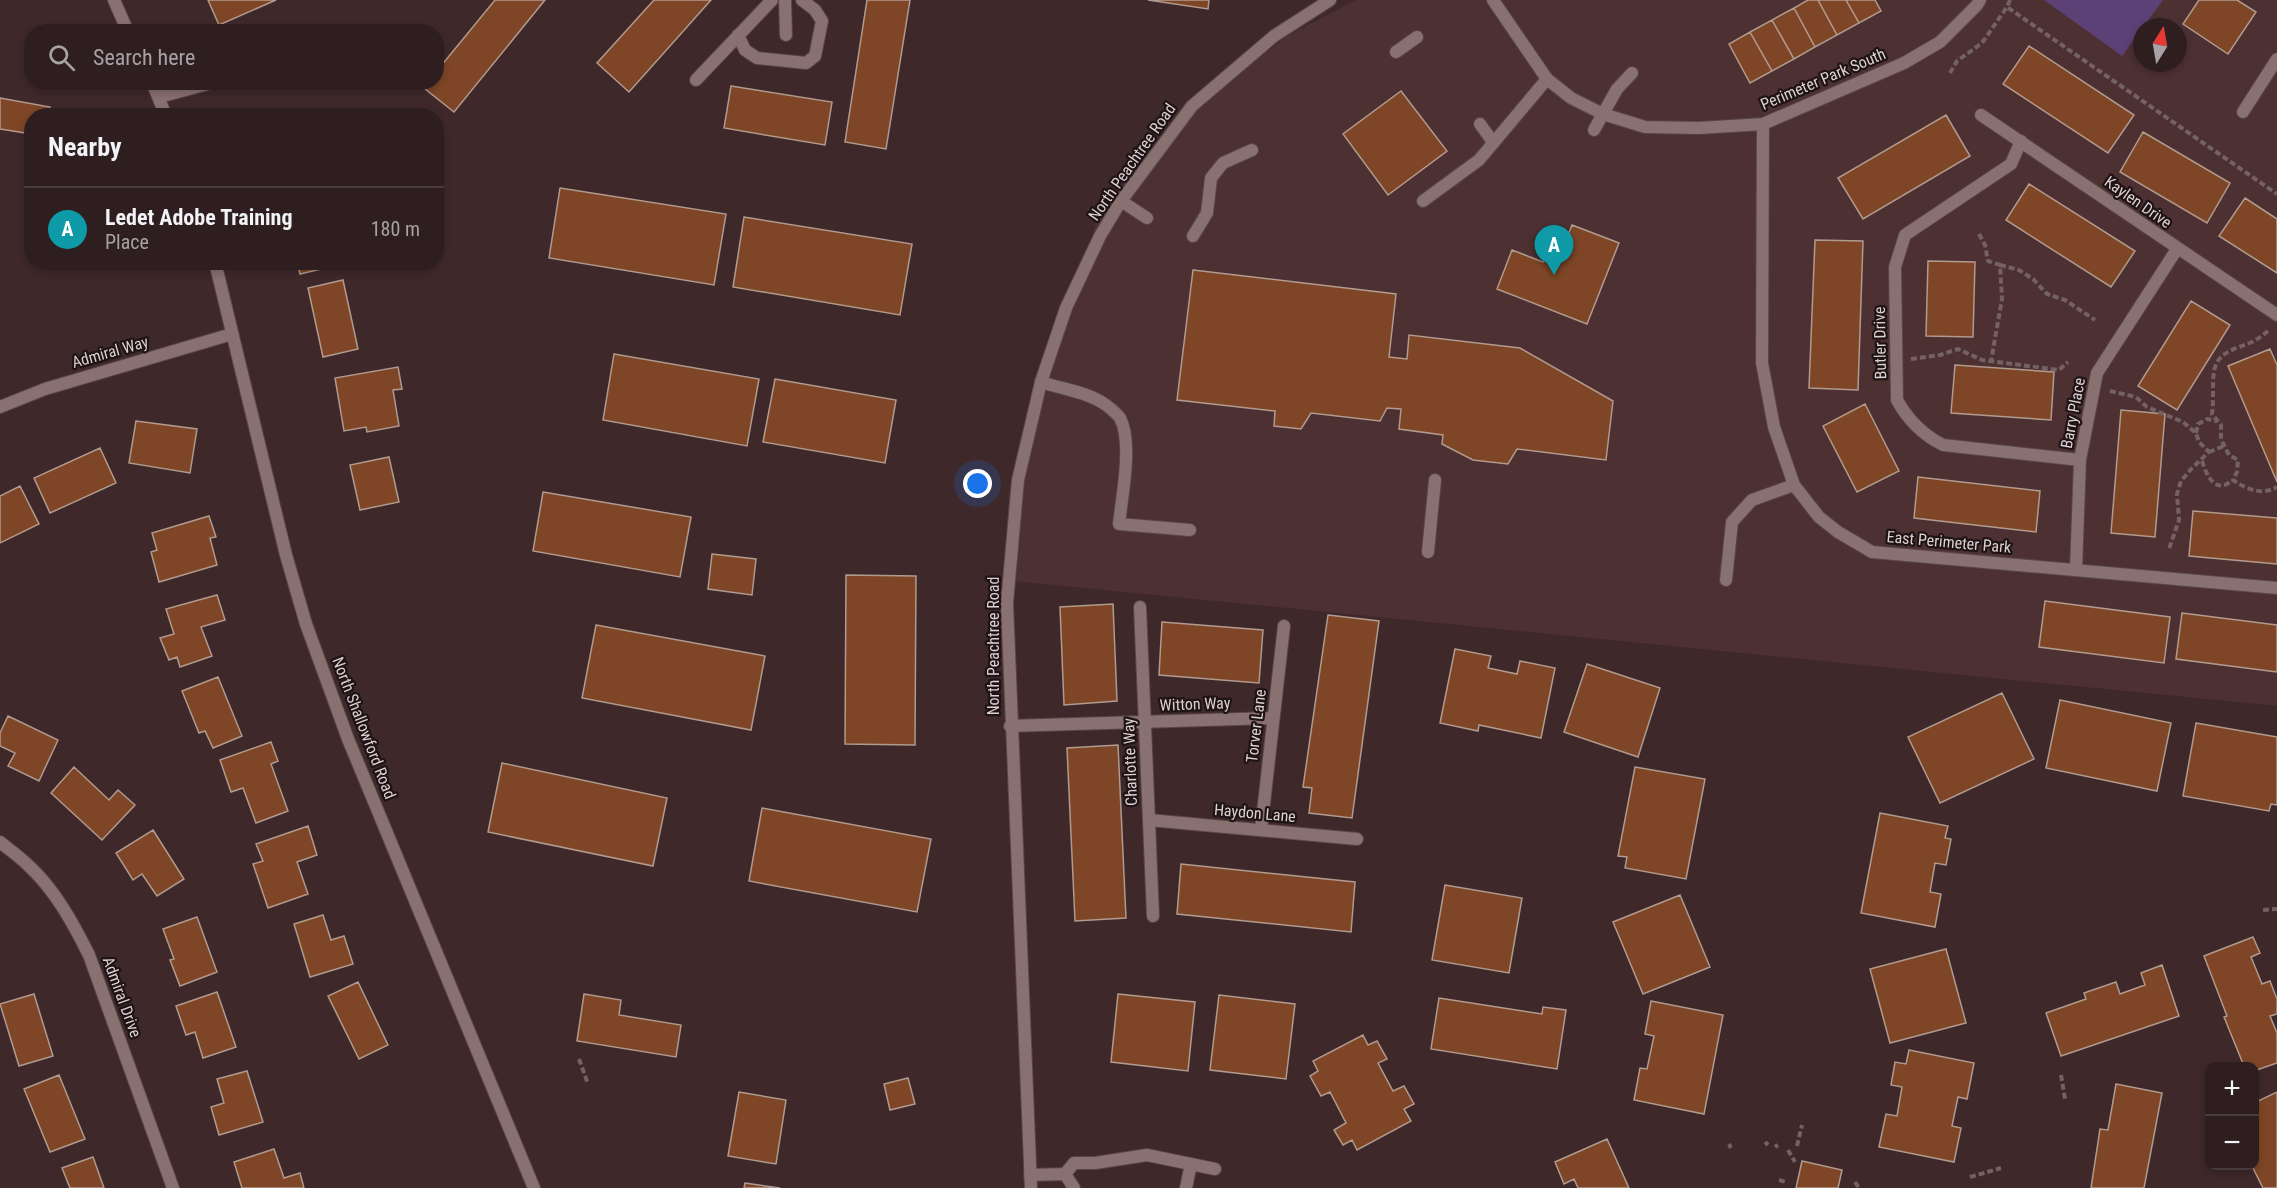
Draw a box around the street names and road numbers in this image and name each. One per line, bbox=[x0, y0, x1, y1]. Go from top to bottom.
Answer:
street label: Perimeter Park South bbox=[1758, 44, 1888, 114]
street label: North Peachtree Road bbox=[1084, 100, 1180, 224]
street label: Kaylen Drive bbox=[2101, 172, 2175, 232]
street label: Butler Drive bbox=[1870, 306, 1890, 380]
street label: Admiral Way bbox=[70, 332, 151, 372]
street label: Barry Place bbox=[2057, 376, 2089, 450]
street label: East Perimeter Park bbox=[1886, 527, 2013, 557]
street label: North Peachtree Road bbox=[984, 577, 1003, 715]
street label: North Shallowford Road bbox=[328, 654, 400, 802]
street label: Torver Lane bbox=[1242, 688, 1270, 764]
street label: Witton Way bbox=[1159, 693, 1231, 715]
street label: Charlotte Way bbox=[1119, 717, 1141, 806]
street label: Haydon Lane bbox=[1213, 800, 1297, 826]
street label: Admiral Drive bbox=[99, 954, 145, 1040]

